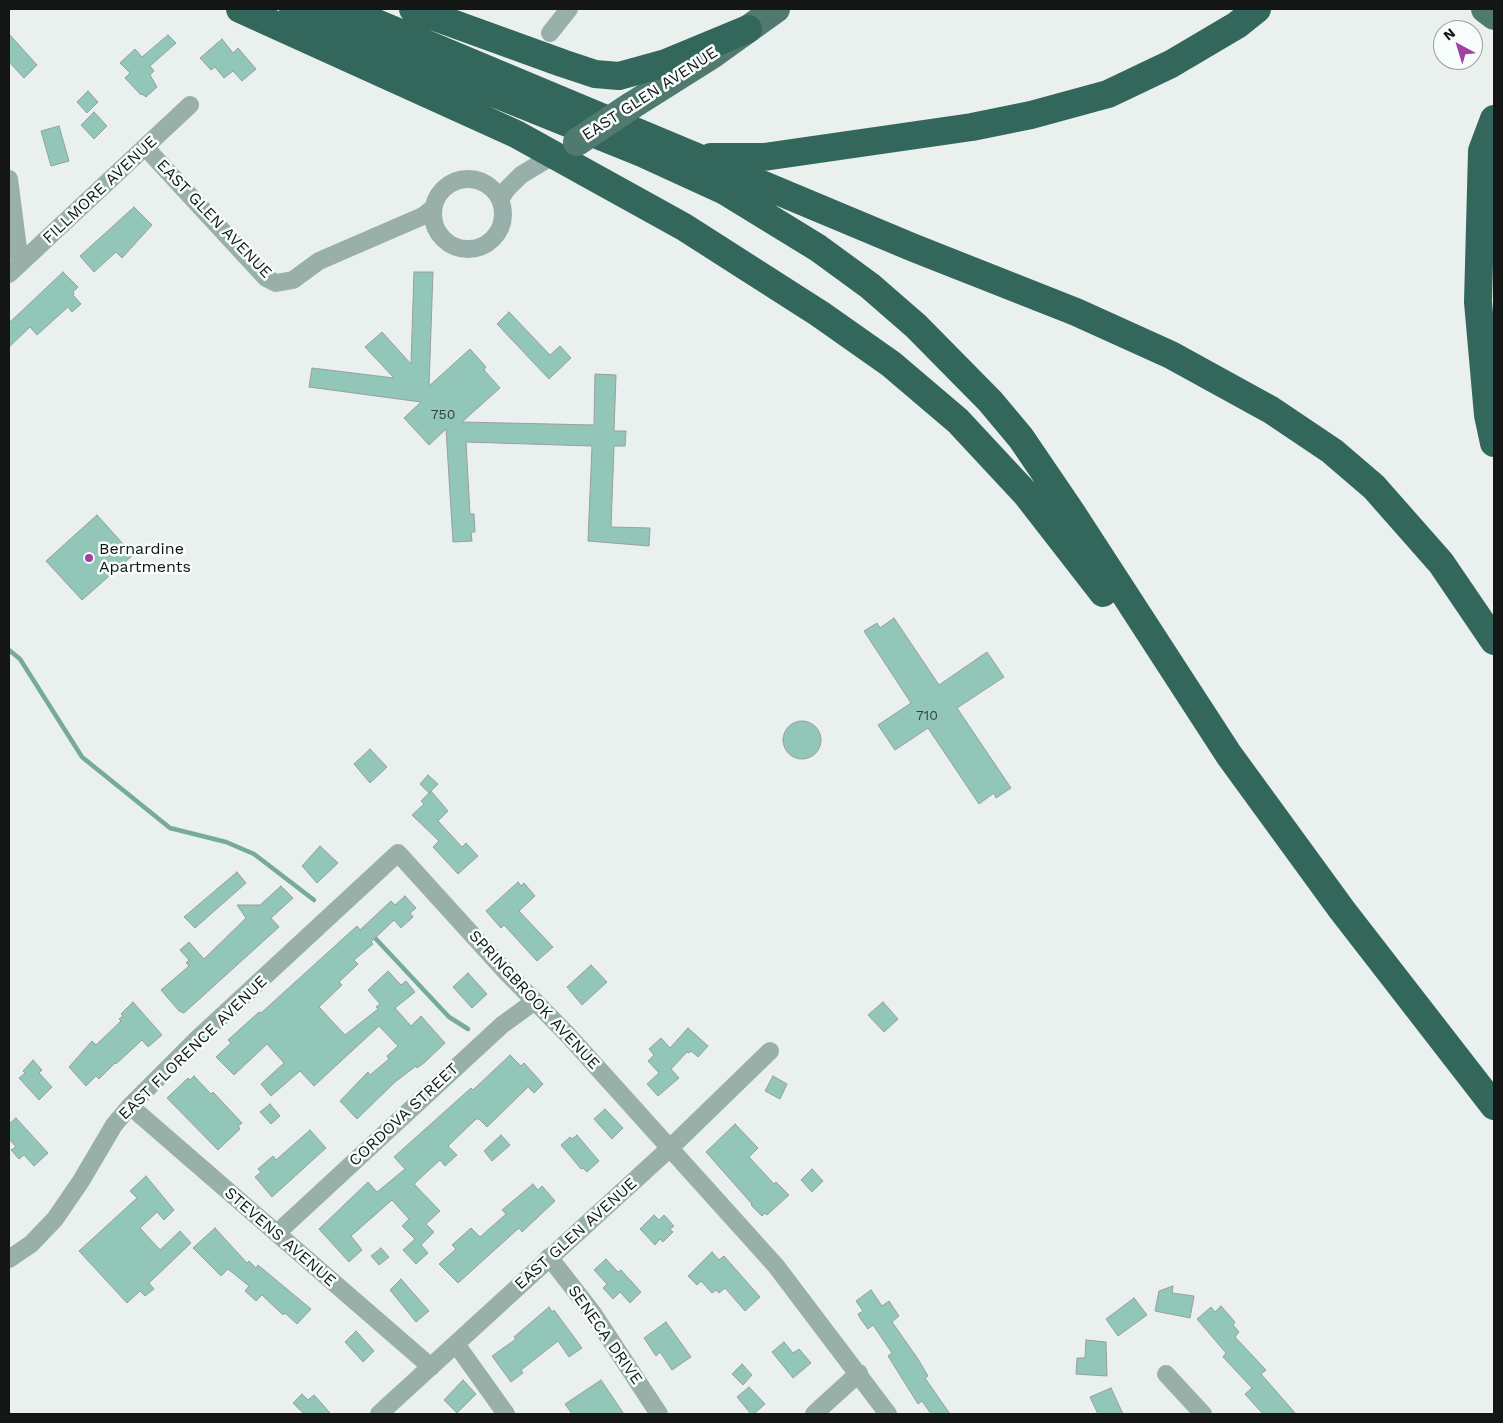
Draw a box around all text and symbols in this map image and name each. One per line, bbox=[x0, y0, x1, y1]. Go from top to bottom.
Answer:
north arrow bbox=[1433, 20, 1483, 70]
text: N bbox=[1440, 25, 1458, 44]
street label: EAST GLEN AVENUE bbox=[579, 43, 721, 145]
street label: FILLMORE AVENUE bbox=[39, 132, 161, 248]
street label: EAST GLEN AVENUE bbox=[152, 156, 276, 282]
house number: 750 bbox=[431, 407, 455, 423]
place label: Bernardine Apartments bbox=[99, 539, 191, 577]
marker: Bernardine Apartments bbox=[83, 552, 95, 564]
house number: 710 bbox=[916, 708, 938, 724]
street label: SPRINGBROOK AVENUE bbox=[465, 927, 603, 1073]
street label: EAST FLORENCE AVENUE bbox=[115, 972, 271, 1124]
street label: CORDOVA STREET bbox=[345, 1059, 463, 1171]
street label: EAST GLEN AVENUE bbox=[511, 1174, 641, 1294]
street label: STEVENS AVENUE bbox=[220, 1183, 340, 1291]
street label: SENECA DRIVE bbox=[564, 1282, 646, 1388]

